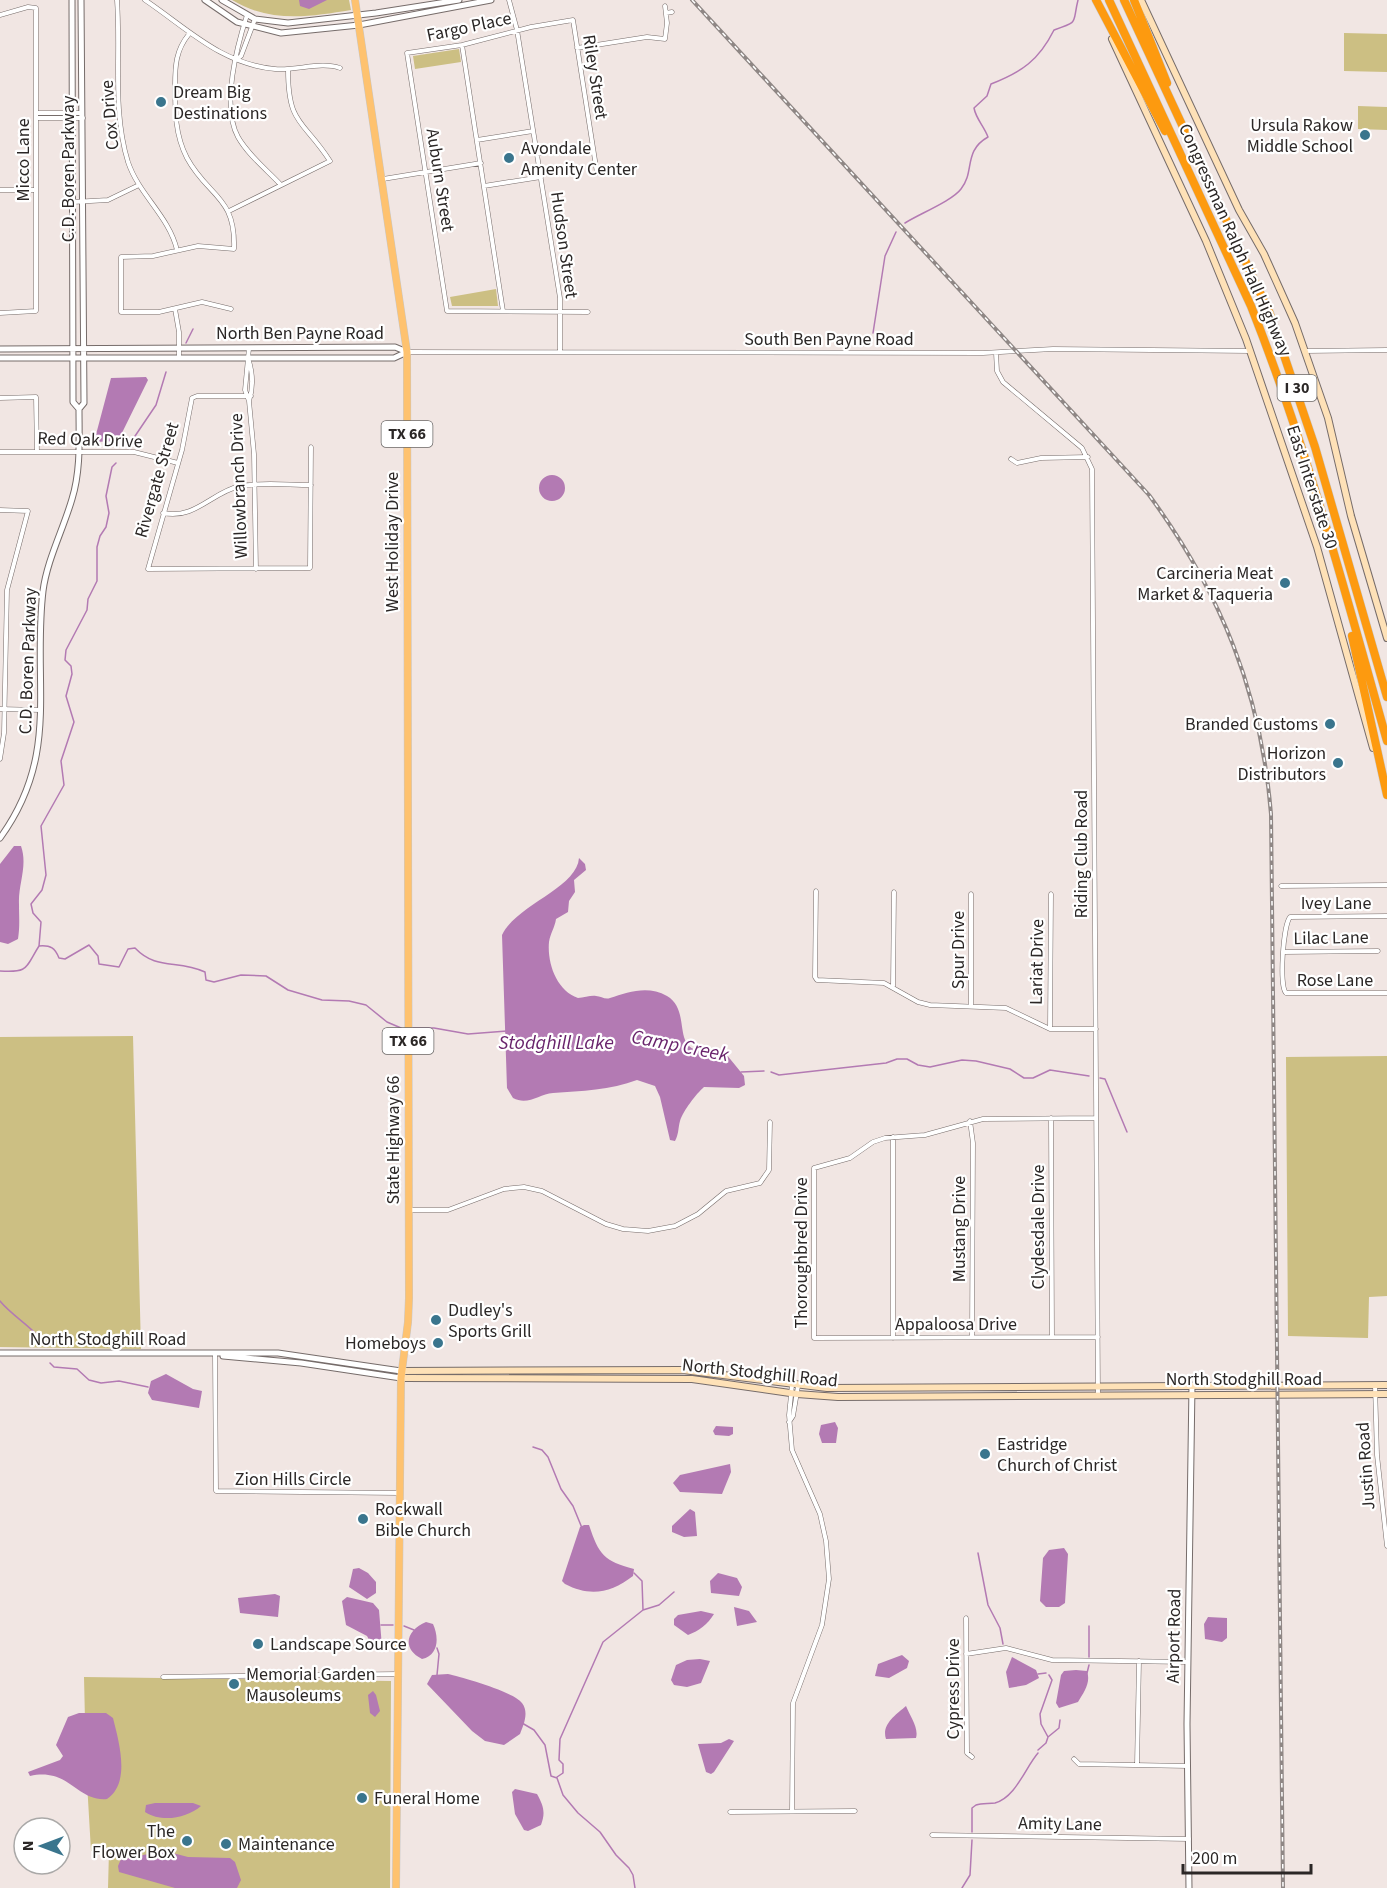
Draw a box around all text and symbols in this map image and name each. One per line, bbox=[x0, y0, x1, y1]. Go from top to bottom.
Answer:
street label: Fargo Place bbox=[424, 6, 514, 48]
street label: Riley Street bbox=[576, 33, 614, 121]
street label: Cox Drive bbox=[94, 79, 126, 151]
place label: Dream Big Destinations bbox=[173, 80, 267, 126]
street label: C.D. Boren Parkway bbox=[56, 95, 81, 242]
marker: Dream Big Destinations bbox=[154, 95, 168, 109]
place label: Ursula Rakow Middle School bbox=[1247, 113, 1353, 159]
street label: Micco Lane bbox=[11, 118, 36, 202]
street label: Congressman Ralph Hall Highway bbox=[1172, 120, 1298, 361]
street label: Auburn Street bbox=[420, 127, 460, 233]
marker: Ursula Rakow Middle School bbox=[1358, 128, 1372, 142]
place label: Avondale Amenity Center bbox=[521, 136, 638, 182]
marker: Avondale Amenity Center bbox=[502, 151, 516, 165]
street label: Hudson Street bbox=[544, 190, 584, 300]
street label: North Ben Payne Road bbox=[216, 321, 384, 346]
street label: South Ben Payne Road bbox=[744, 327, 914, 352]
road number: I 30 bbox=[1278, 375, 1316, 401]
street label: Willowbranch Drive bbox=[224, 413, 254, 559]
street label: Rivergate Street bbox=[129, 419, 185, 541]
road number: TX 66 bbox=[382, 421, 432, 447]
street label: East Interstate 30 bbox=[1280, 422, 1344, 552]
street label: Red Oak Drive bbox=[37, 426, 143, 454]
street label: West Holiday Drive bbox=[380, 472, 405, 612]
place label: Carcineria Meat Market & Taqueria bbox=[1137, 561, 1273, 607]
marker: Carcineria Meat Market & Taqueria bbox=[1278, 576, 1292, 590]
street label: C.D. Boren Parkway bbox=[13, 587, 43, 735]
place label: Branded Customs bbox=[1185, 712, 1318, 737]
marker: Branded Customs bbox=[1323, 717, 1337, 731]
place label: Horizon Distributors bbox=[1238, 741, 1326, 787]
marker: Horizon Distributors bbox=[1331, 756, 1345, 770]
street label: Riding Club Road bbox=[1069, 790, 1094, 918]
street label: Ivey Lane bbox=[1301, 891, 1371, 916]
street label: Spur Drive bbox=[946, 911, 971, 989]
street label: Lariat Drive bbox=[1024, 919, 1050, 1005]
street label: Lilac Lane bbox=[1293, 925, 1369, 951]
street label: Rose Lane bbox=[1297, 968, 1373, 993]
water label: Camp Creek bbox=[629, 1023, 732, 1069]
road number: TX 66 bbox=[382, 1028, 434, 1054]
water label: Stodghill Lake bbox=[498, 1029, 614, 1057]
street label: State Highway 66 bbox=[381, 1076, 406, 1204]
street label: Clydesdale Drive bbox=[1026, 1164, 1051, 1289]
street label: Mustang Drive bbox=[947, 1176, 972, 1282]
street label: Thoroughbred Drive bbox=[789, 1177, 814, 1329]
place label: Dudley's Sports Grill bbox=[448, 1298, 532, 1344]
street label: Appaloosa Drive bbox=[895, 1312, 1017, 1337]
marker: Dudley's Sports Grill bbox=[429, 1313, 443, 1327]
street label: North Stodghill Road bbox=[30, 1327, 186, 1352]
place label: Homeboys bbox=[345, 1331, 426, 1356]
marker: Homeboys bbox=[431, 1336, 445, 1350]
street label: North Stodghill Road bbox=[681, 1352, 839, 1394]
street label: North Stodghill Road bbox=[1166, 1367, 1322, 1392]
street label: Justin Road bbox=[1350, 1421, 1382, 1511]
place label: Eastridge Church of Christ bbox=[997, 1432, 1117, 1478]
marker: Eastridge Church of Christ bbox=[978, 1447, 992, 1461]
street label: Zion Hills Circle bbox=[235, 1467, 351, 1492]
place label: Rockwall Bible Church bbox=[375, 1497, 471, 1543]
marker: Rockwall Bible Church bbox=[356, 1512, 370, 1526]
street label: Airport Road bbox=[1161, 1588, 1187, 1684]
place label: Landscape Source bbox=[270, 1632, 407, 1657]
marker: Landscape Source bbox=[251, 1637, 265, 1651]
street label: Cypress Drive bbox=[941, 1638, 966, 1740]
place label: Memorial Garden Mausoleums bbox=[246, 1662, 376, 1708]
marker: Memorial Garden Mausoleums bbox=[227, 1677, 241, 1691]
place label: Funeral Home bbox=[374, 1786, 480, 1811]
marker: Funeral Home bbox=[355, 1791, 369, 1805]
street label: Amity Lane bbox=[1018, 1811, 1102, 1837]
north arrow bbox=[12, 1816, 72, 1876]
place label: The Flower Box bbox=[92, 1819, 175, 1865]
place label: Maintenance bbox=[238, 1832, 335, 1857]
marker: The Flower Box bbox=[180, 1834, 194, 1848]
marker: Maintenance bbox=[219, 1837, 233, 1851]
scale bar bbox=[1183, 1837, 1310, 1875]
text: N bbox=[17, 1841, 39, 1851]
text: 200 m bbox=[1192, 1846, 1237, 1871]

